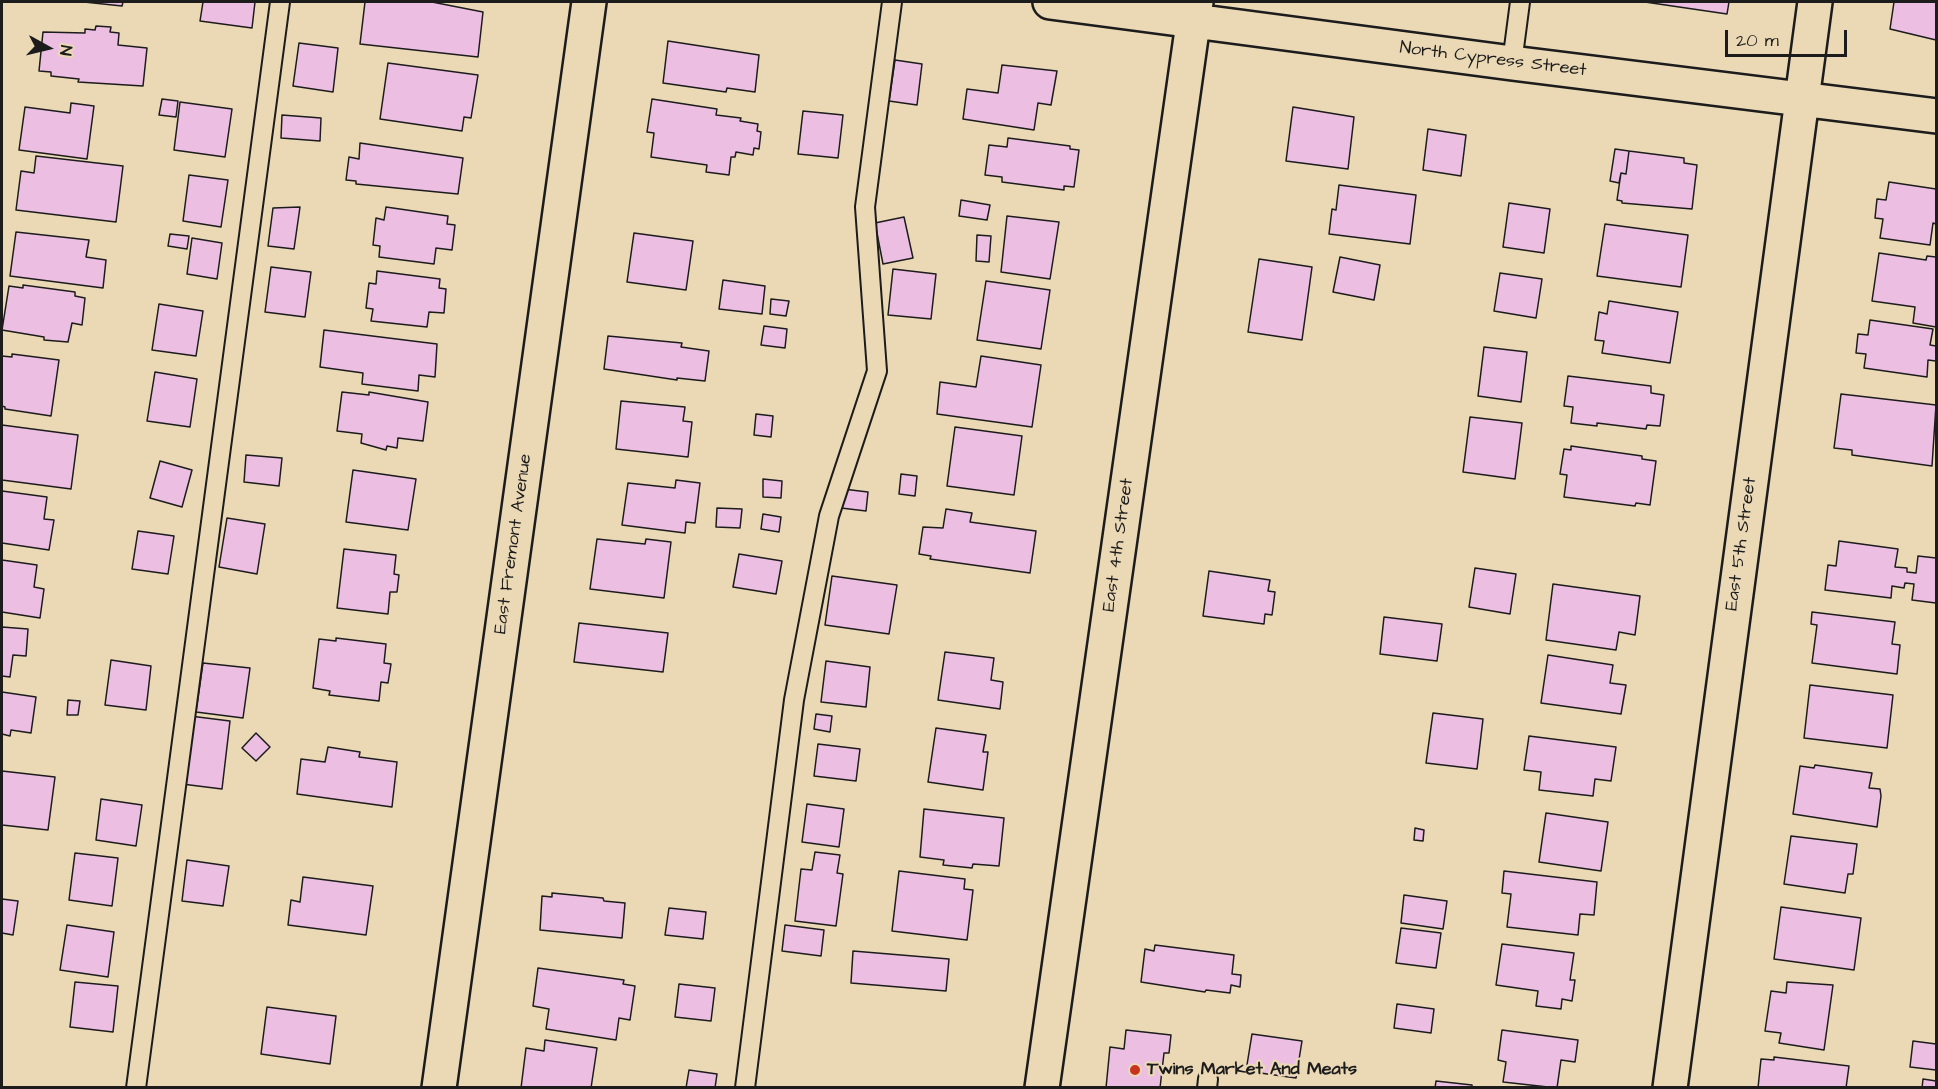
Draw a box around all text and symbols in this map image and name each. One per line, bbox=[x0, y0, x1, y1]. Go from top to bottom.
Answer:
north arrow bbox=[18, 18, 78, 78]
scale bar bbox=[1728, 18, 1850, 56]
text: 20 m bbox=[1736, 28, 1779, 53]
street label: North Cypress Street bbox=[1398, 38, 1588, 82]
text: N bbox=[54, 44, 77, 57]
street label: East Fremont Avenue bbox=[491, 453, 537, 635]
street label: East 5th Street bbox=[1722, 476, 1762, 612]
street label: East 4th Street bbox=[1099, 477, 1139, 613]
place label: Twins Market And Meats bbox=[1147, 1059, 1357, 1081]
marker: Twins Market And Meats bbox=[1128, 1063, 1142, 1077]

